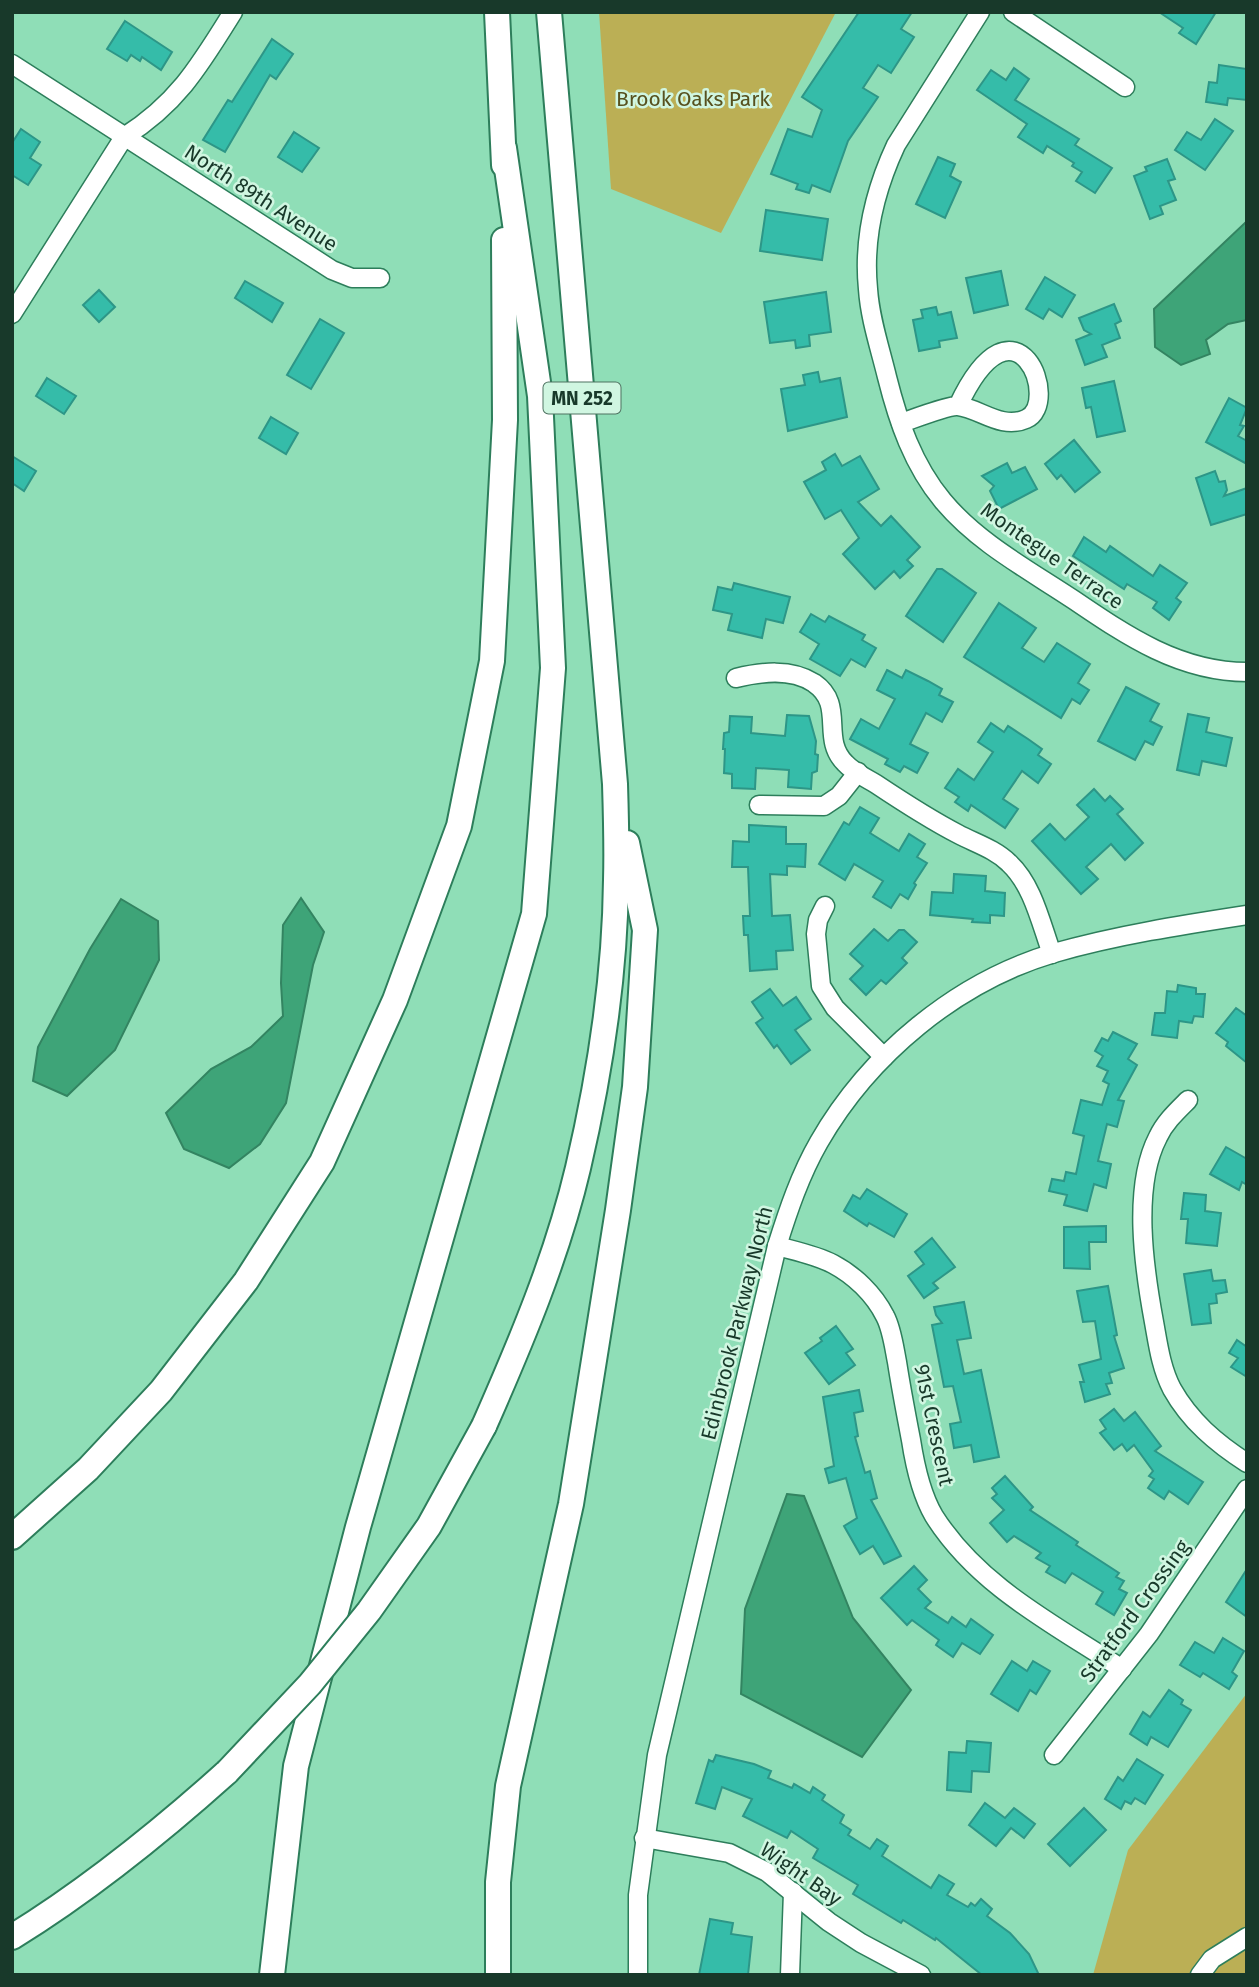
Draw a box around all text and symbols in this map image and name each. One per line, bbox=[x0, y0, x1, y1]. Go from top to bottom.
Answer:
park label: Brook Oaks Park bbox=[616, 86, 770, 112]
street label: North 89th Avenue bbox=[179, 139, 343, 257]
road number: MN 252 bbox=[544, 382, 620, 414]
street label: Montegue Terrace bbox=[975, 497, 1129, 615]
street label: Edinbrook Parkway North bbox=[695, 1203, 779, 1443]
street label: 91st Crescent bbox=[908, 1362, 960, 1489]
street label: Stratford Crossing bbox=[1075, 1535, 1195, 1687]
street label: Wight Bay bbox=[755, 1836, 847, 1912]

